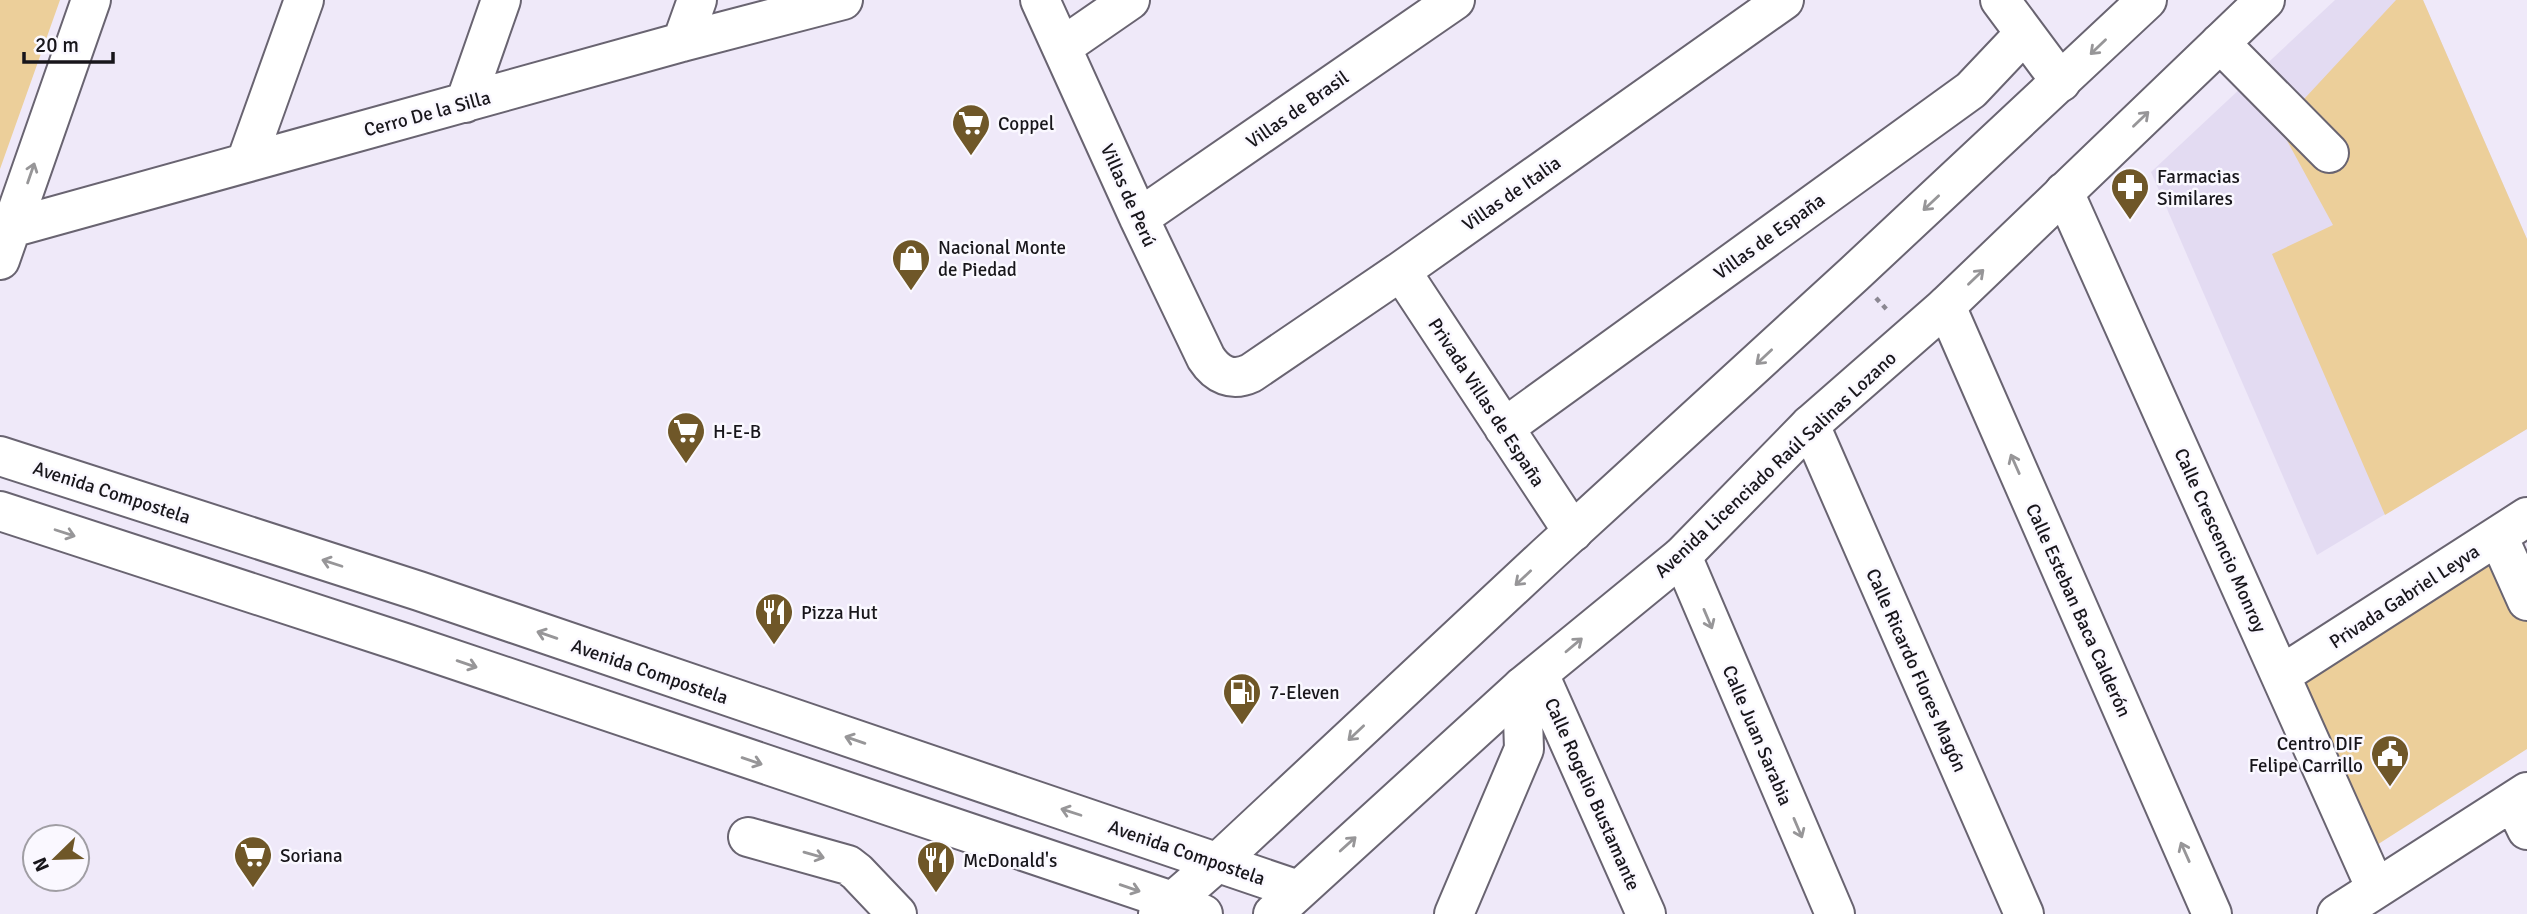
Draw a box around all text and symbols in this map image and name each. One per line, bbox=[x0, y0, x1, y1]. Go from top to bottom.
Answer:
scale bar bbox=[24, 21, 114, 65]
text: 20 m bbox=[35, 32, 79, 58]
one-way arrow bbox=[2089, 39, 2106, 56]
street label: Villas de Brasil bbox=[1242, 66, 1353, 154]
street label: Cerro De la Silla bbox=[361, 86, 493, 142]
supermarket icon: Coppel bbox=[950, 102, 992, 157]
one-way arrow bbox=[2132, 111, 2149, 128]
place label: Coppel bbox=[998, 112, 1054, 136]
street label: Villas de Perú bbox=[1095, 140, 1161, 251]
street label: Villas de Italia bbox=[1458, 151, 1566, 237]
one-way arrow bbox=[26, 162, 38, 184]
place label: Farmacias Similares bbox=[2157, 165, 2240, 211]
pharmacy icon: Farmacias Similares bbox=[2109, 166, 2151, 221]
street label: Villas de España bbox=[1709, 188, 1830, 285]
one-way arrow bbox=[1923, 194, 1940, 211]
place label: Nacional Monte de Piedad bbox=[938, 236, 1066, 282]
shop icon: Nacional Monte de Piedad bbox=[890, 237, 932, 292]
one-way arrow bbox=[1967, 268, 1984, 285]
street label: Privada Villas de España bbox=[1423, 314, 1550, 491]
street label: Avenida Licenciado Raúl Salinas Lozano bbox=[1650, 346, 1902, 583]
one-way arrow bbox=[1755, 349, 1773, 365]
supermarket icon: H-E-B bbox=[665, 410, 707, 465]
place label: H-E-B bbox=[713, 420, 761, 444]
street label: Calle Crescencio Monroy bbox=[2169, 445, 2272, 636]
one-way arrow bbox=[2008, 453, 2021, 475]
street label: Avenida Compostela bbox=[30, 456, 194, 530]
street label: Calle Esteban Baca Calderón bbox=[2020, 500, 2136, 721]
one-way arrow bbox=[54, 527, 76, 540]
street label: Privada Gabriel Leyva bbox=[2325, 539, 2484, 654]
one-way arrow bbox=[321, 556, 343, 568]
street label: Calle Ricardo Flores Magón bbox=[1860, 565, 1972, 776]
one-way arrow bbox=[1514, 569, 1532, 586]
restaurant icon: Pizza Hut bbox=[753, 591, 795, 646]
place label: Pizza Hut bbox=[801, 601, 878, 625]
one-way arrow bbox=[1703, 607, 1716, 629]
one-way arrow bbox=[537, 628, 559, 640]
street label: Avenida Compostela bbox=[568, 634, 731, 710]
one-way arrow bbox=[1564, 637, 1582, 653]
one-way arrow bbox=[455, 659, 477, 671]
street label: Calle Juan Sarabia bbox=[1717, 662, 1797, 809]
fuel station icon: 7-Eleven bbox=[1221, 671, 1263, 726]
place label: 7-Eleven bbox=[1269, 681, 1340, 705]
street label: Calle Rogelio Bustamante bbox=[1539, 694, 1645, 894]
one-way arrow bbox=[1348, 724, 1365, 741]
place label: Centro DIF Felipe Carrillo bbox=[2249, 732, 2363, 778]
one-way arrow bbox=[845, 733, 867, 745]
public building icon: Centro DIF Felipe Carrillo bbox=[2369, 733, 2411, 788]
one-way arrow bbox=[741, 755, 763, 768]
one-way arrow bbox=[1060, 805, 1082, 818]
street label: Avenida Compostela bbox=[1105, 815, 1268, 891]
one-way arrow bbox=[1792, 817, 1805, 838]
north arrow bbox=[21, 823, 91, 893]
supermarket icon: Soriana bbox=[232, 834, 274, 889]
one-way arrow bbox=[1339, 836, 1356, 853]
restaurant icon: McDonald's bbox=[915, 839, 957, 894]
one-way arrow bbox=[2178, 841, 2191, 863]
place label: Soriana bbox=[280, 844, 343, 868]
one-way arrow bbox=[802, 849, 825, 862]
place label: McDonald's bbox=[963, 849, 1057, 873]
text: N bbox=[28, 853, 55, 875]
one-way arrow bbox=[1119, 883, 1141, 895]

